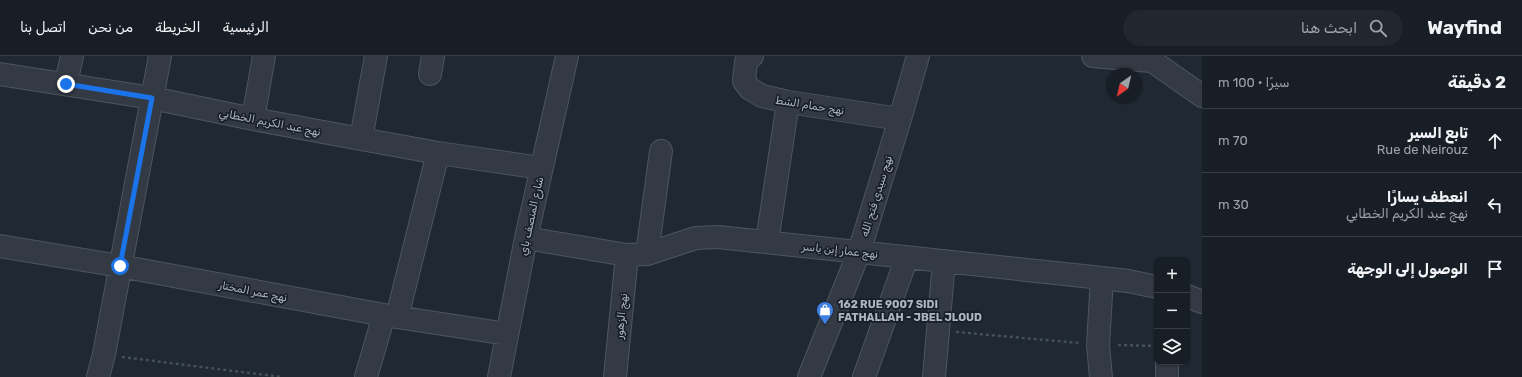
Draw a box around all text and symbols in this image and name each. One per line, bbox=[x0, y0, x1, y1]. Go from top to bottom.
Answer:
search box bbox=[1123, 10, 1403, 46]
text: Wayfind bbox=[1427, 16, 1502, 39]
icon: search bbox=[1367, 17, 1389, 39]
text: اتصل بنا bbox=[20, 19, 66, 36]
text: من نحن bbox=[88, 19, 133, 36]
text: الخريطة bbox=[155, 19, 200, 36]
text: الرئيسية bbox=[222, 19, 269, 36]
text: ابحث هنا bbox=[1301, 19, 1357, 37]
north arrow bbox=[1106, 68, 1142, 104]
text: 2 دقيقة bbox=[1448, 72, 1506, 92]
route end bbox=[57, 75, 75, 93]
text: سيرًا · 100 m bbox=[1218, 75, 1290, 90]
street label: نهج حمام الشط bbox=[774, 94, 845, 119]
street label: نهج عبد الكريم الخطابي bbox=[218, 106, 322, 141]
text: تابع السير bbox=[1408, 124, 1468, 142]
icon: ahead bbox=[1484, 130, 1506, 152]
text: 70 m bbox=[1218, 133, 1248, 148]
text: Rue de Neirouz bbox=[1377, 142, 1468, 157]
street label: نهج سيدي فتح الله bbox=[858, 154, 897, 239]
street label: شارع المنصف باي bbox=[517, 175, 548, 257]
text: انعطف يسارًا bbox=[1387, 188, 1468, 206]
icon: left bbox=[1484, 194, 1506, 216]
text: 30 m bbox=[1218, 197, 1249, 212]
text: نهج عبد الكريم الخطابي bbox=[1346, 206, 1468, 221]
street label: نهج عمار إبن ياسر bbox=[800, 240, 879, 263]
route start bbox=[111, 257, 129, 275]
map controls bbox=[1154, 257, 1190, 365]
button: + bbox=[1154, 257, 1190, 293]
icon: arrive bbox=[1484, 258, 1506, 280]
text: الوصول إلى الوجهة bbox=[1347, 260, 1468, 278]
street label: نهج عمر المختار bbox=[216, 278, 288, 306]
street label: نهج الزهور bbox=[613, 292, 632, 341]
button: − bbox=[1154, 293, 1190, 329]
place label: 162 RUE 9007 SIDI FATHALLAH - JBEL JLOUD bbox=[838, 298, 982, 324]
shop icon: 162 RUE 9007 SIDI FATHALLAH - JBEL JLOUD bbox=[815, 300, 835, 325]
button: layers bbox=[1154, 329, 1190, 365]

